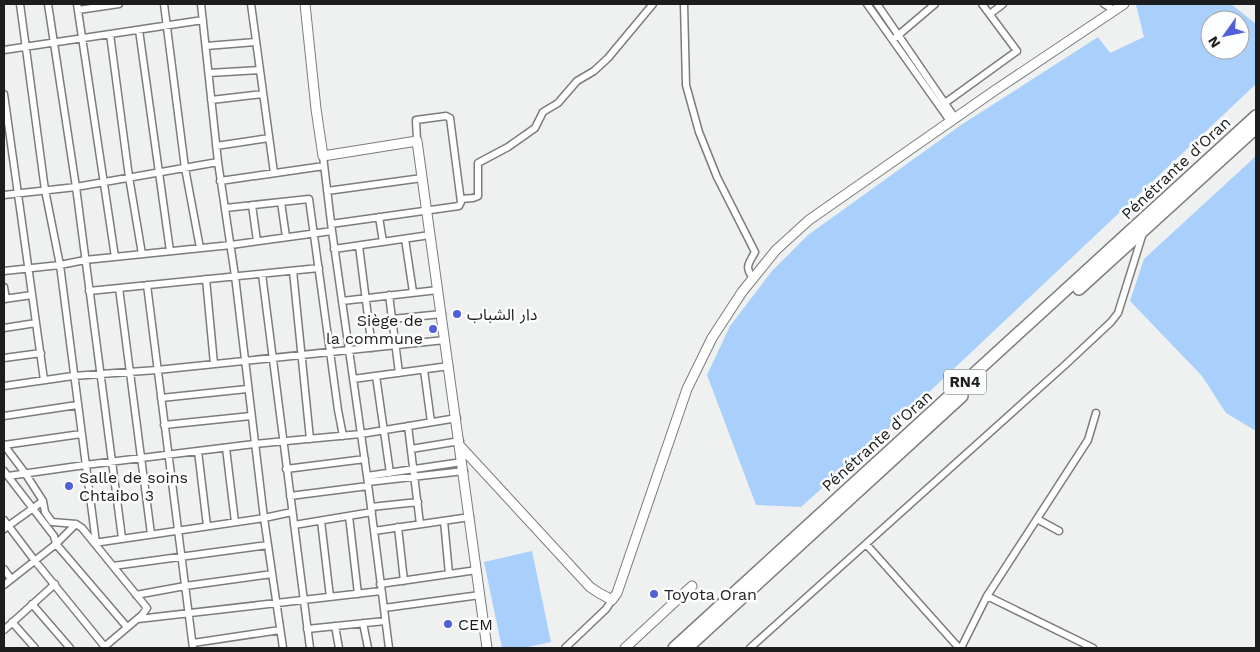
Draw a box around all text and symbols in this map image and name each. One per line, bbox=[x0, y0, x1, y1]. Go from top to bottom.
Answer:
north arrow bbox=[1200, 10, 1250, 60]
text: N bbox=[1205, 33, 1224, 51]
street label: Pénétrante d'Oran bbox=[1118, 113, 1234, 223]
place label: دار الشباب bbox=[467, 305, 537, 324]
marker: دار الشباب bbox=[451, 308, 463, 320]
place label: Siège de la commune bbox=[326, 311, 423, 348]
marker: Siège de la commune bbox=[427, 323, 439, 335]
road number: RN4 bbox=[944, 370, 986, 394]
street label: Pénétrante d'Oran bbox=[818, 386, 936, 496]
place label: Salle de soins Chtaibo 3 bbox=[79, 468, 188, 505]
marker: Salle de soins Chtaibo 3 bbox=[63, 480, 75, 492]
place label: Toyota Oran bbox=[664, 585, 757, 604]
marker: Toyota Oran bbox=[648, 588, 660, 600]
place label: CEM bbox=[458, 615, 493, 634]
marker: CEM bbox=[442, 618, 454, 630]

